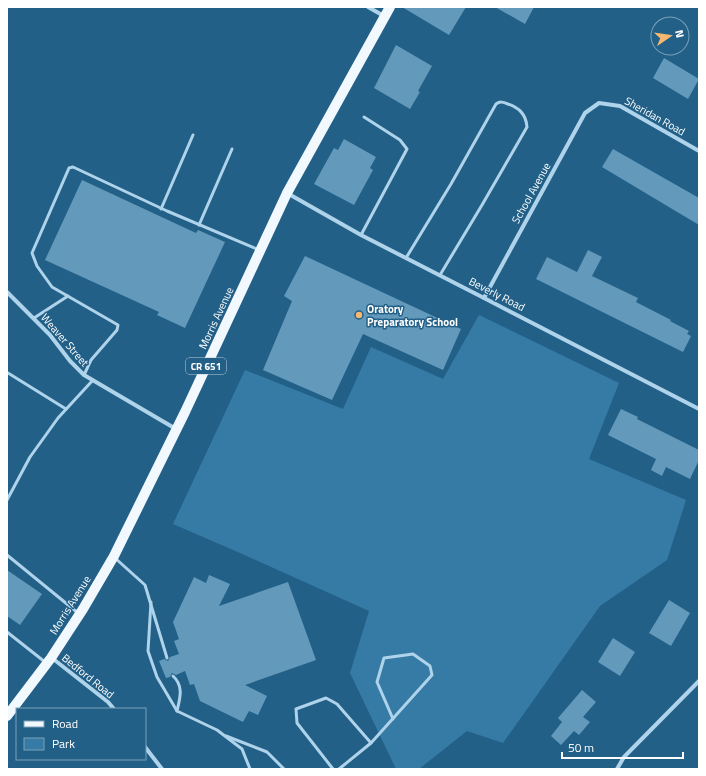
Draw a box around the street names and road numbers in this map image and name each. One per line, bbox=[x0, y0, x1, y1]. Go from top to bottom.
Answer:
street label: Sheridan Road bbox=[622, 93, 688, 139]
street label: School Avenue bbox=[508, 159, 555, 226]
street label: Beverly Road bbox=[466, 273, 528, 315]
street label: Morris Avenue bbox=[195, 284, 238, 352]
street label: Weaver Street bbox=[37, 310, 93, 370]
road number: CR 651 bbox=[186, 358, 226, 374]
street label: Morris Avenue bbox=[45, 572, 95, 638]
street label: Bedford Road bbox=[58, 650, 118, 702]

